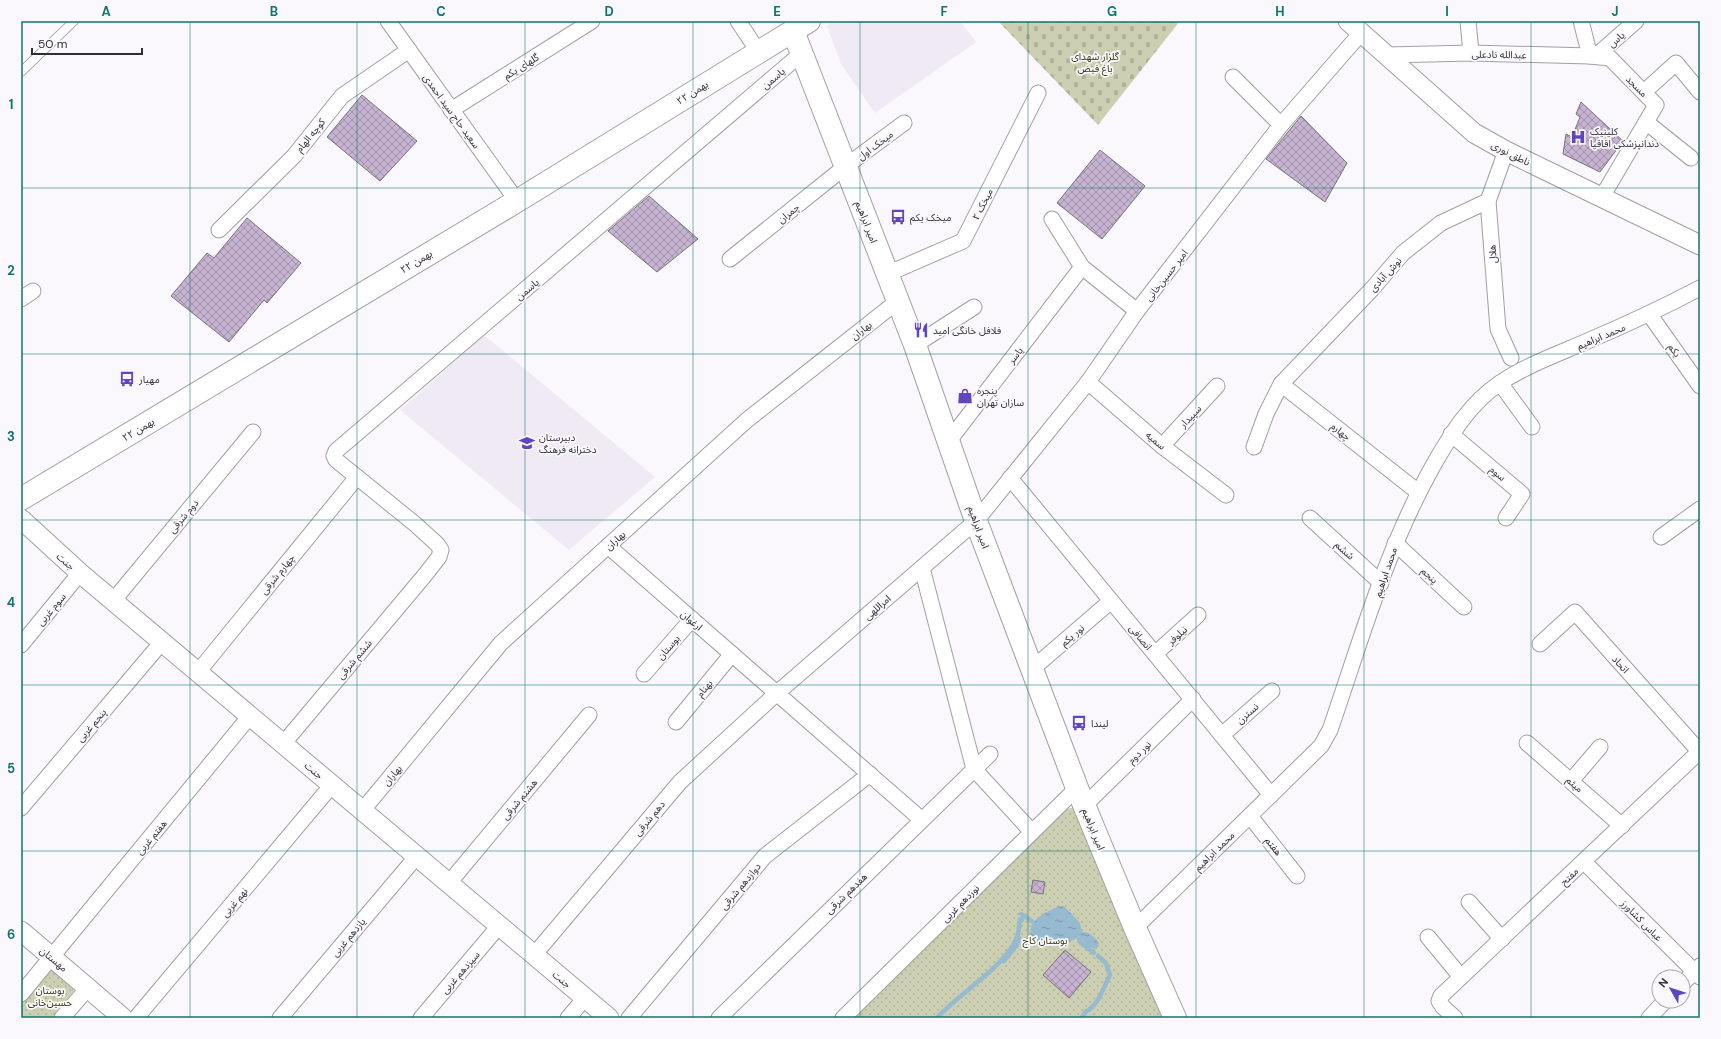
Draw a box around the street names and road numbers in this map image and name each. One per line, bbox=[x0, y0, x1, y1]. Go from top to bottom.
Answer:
street label: یاس bbox=[1605, 29, 1627, 50]
street label: عبدالله نادعلی bbox=[1471, 48, 1527, 61]
street label: گلهای یکم bbox=[501, 50, 543, 83]
street label: یاسمن bbox=[759, 65, 788, 92]
street label: سعید حاج سید احمدی bbox=[419, 71, 483, 152]
street label: مسجد bbox=[1623, 73, 1650, 100]
street label: ۲۲ بهمن bbox=[674, 77, 711, 107]
street label: کوچه الهام bbox=[293, 115, 330, 156]
street label: میخک اول bbox=[855, 128, 896, 163]
street label: ناطق نوری bbox=[1489, 138, 1533, 169]
street label: میخک ۲ bbox=[969, 186, 996, 222]
street label: امیر ابراهیم bbox=[852, 199, 881, 246]
street label: چمران bbox=[775, 201, 802, 226]
street label: هلال bbox=[1485, 244, 1500, 264]
street label: ۲۲ بهمن bbox=[398, 247, 435, 276]
street label: امیر حسین‌خانی bbox=[1142, 247, 1191, 304]
street label: نوش آبادی bbox=[1366, 254, 1405, 294]
street label: یاسمن bbox=[513, 276, 542, 303]
street label: بهاران bbox=[848, 318, 875, 343]
street label: محمد ابراهیم bbox=[1575, 320, 1628, 353]
street label: یکم bbox=[1665, 341, 1684, 360]
street label: یاسر bbox=[1004, 344, 1026, 367]
street label: سپیدار bbox=[1176, 402, 1204, 431]
street label: ۲۲ بهمن bbox=[120, 415, 157, 444]
street label: چهارم bbox=[1327, 420, 1353, 445]
street label: سمیه bbox=[1143, 428, 1168, 453]
street label: سوم bbox=[1486, 463, 1509, 486]
street label: دوم شرقی bbox=[166, 497, 203, 537]
street label: امیر ابراهیم bbox=[964, 504, 992, 551]
street label: بهاران bbox=[602, 528, 629, 553]
street label: ششم bbox=[1331, 538, 1357, 563]
street label: محمد ابراهیم bbox=[1371, 546, 1401, 599]
street label: جنت bbox=[54, 550, 78, 573]
street label: چهارم شرقی bbox=[257, 552, 299, 598]
street label: پنجم bbox=[1418, 564, 1441, 587]
street label: سوم غربی bbox=[34, 590, 70, 630]
street label: امراللهی bbox=[861, 592, 894, 623]
street label: ارغوان bbox=[678, 607, 705, 633]
street label: نور یکم bbox=[1058, 621, 1088, 650]
street label: انصافی bbox=[1126, 622, 1155, 653]
street label: نیلوفر bbox=[1164, 623, 1190, 648]
street label: بوستان bbox=[654, 632, 683, 662]
street label: ششم شرقی bbox=[334, 637, 376, 683]
street label: اتحاد bbox=[1609, 653, 1632, 676]
street label: بهنام bbox=[693, 677, 717, 701]
street label: نسترن bbox=[1233, 700, 1262, 727]
street label: پنجم غربی bbox=[74, 706, 110, 745]
street label: نور دوم bbox=[1125, 738, 1155, 768]
street label: جنت bbox=[302, 759, 326, 782]
street label: بهاران bbox=[380, 762, 405, 788]
street label: میثم bbox=[1563, 773, 1586, 796]
street label: هشتم شرقی bbox=[498, 776, 541, 823]
street label: دهم شرقی bbox=[631, 798, 669, 839]
street label: امیر ابراهیم bbox=[1078, 806, 1108, 853]
street label: هفتم غربی bbox=[133, 817, 171, 858]
street label: محمد ابراهیم bbox=[1191, 829, 1238, 875]
street label: هفتم bbox=[1262, 834, 1285, 859]
street label: دوازدهم شرقی bbox=[717, 860, 765, 913]
street label: مفتح bbox=[1557, 865, 1582, 889]
street label: هفدهم شرقی bbox=[823, 870, 871, 917]
street label: نوزدهم غربی bbox=[939, 881, 983, 926]
street label: نهم غربی bbox=[218, 885, 252, 920]
street label: عباس کشاورز bbox=[1617, 896, 1665, 944]
street label: یازدهم غربی bbox=[328, 915, 369, 960]
street label: مهستان bbox=[37, 944, 70, 975]
street label: سیزدهم غربی bbox=[438, 948, 483, 997]
street label: جنت bbox=[550, 968, 574, 991]

